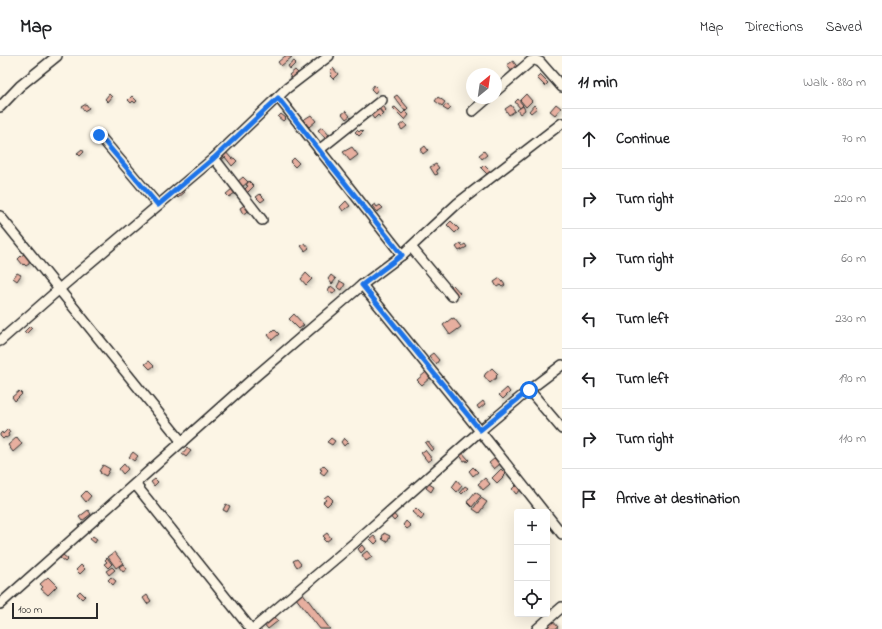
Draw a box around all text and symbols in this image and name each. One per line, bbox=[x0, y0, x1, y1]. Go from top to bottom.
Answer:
text: Map bbox=[20, 14, 52, 41]
text: Map bbox=[700, 17, 723, 38]
text: Directions bbox=[745, 17, 803, 38]
text: Saved bbox=[825, 17, 862, 38]
north arrow bbox=[466, 68, 502, 104]
text: 11 min bbox=[578, 70, 618, 95]
text: Walk · 880 m bbox=[803, 73, 866, 92]
route end bbox=[90, 126, 108, 144]
icon: ahead bbox=[578, 128, 600, 150]
text: Continue bbox=[616, 128, 670, 150]
text: 70 m bbox=[842, 129, 866, 148]
icon: right bbox=[578, 188, 600, 210]
text: Turn right bbox=[616, 188, 674, 210]
text: 220 m bbox=[834, 189, 866, 208]
icon: right bbox=[578, 248, 600, 270]
text: Turn right bbox=[616, 248, 674, 270]
text: 60 m bbox=[841, 249, 866, 268]
icon: left bbox=[578, 308, 600, 330]
text: Turn left bbox=[616, 308, 669, 330]
text: 230 m bbox=[835, 309, 866, 328]
icon: left bbox=[578, 368, 600, 390]
text: Turn left bbox=[616, 368, 669, 390]
text: 190 m bbox=[839, 369, 866, 388]
route start bbox=[520, 381, 538, 399]
icon: right bbox=[578, 428, 600, 450]
text: Turn right bbox=[616, 428, 674, 450]
text: 110 m bbox=[839, 429, 866, 448]
icon: arrive bbox=[578, 488, 600, 510]
text: Arrive at destination bbox=[616, 488, 740, 510]
map controls bbox=[514, 509, 550, 617]
button: + bbox=[514, 509, 550, 545]
button: − bbox=[514, 545, 550, 581]
button: locate bbox=[514, 581, 550, 617]
scale bar bbox=[12, 601, 98, 620]
text: 100 m bbox=[18, 602, 42, 618]

